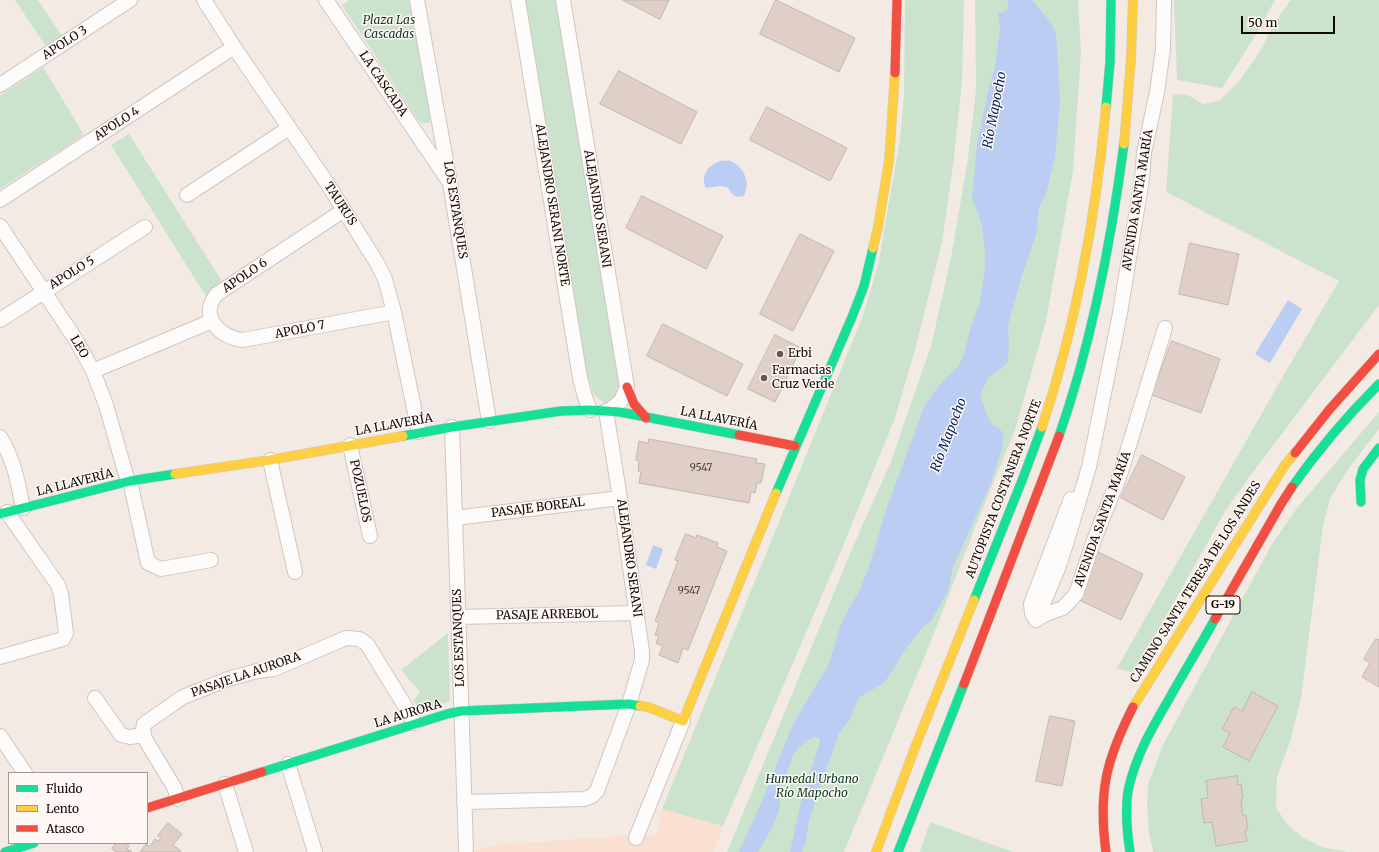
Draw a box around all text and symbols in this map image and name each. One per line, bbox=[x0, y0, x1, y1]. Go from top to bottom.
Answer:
scale bar bbox=[1243, 8, 1337, 34]
park label: Plaza Las Cascadas bbox=[363, 14, 415, 42]
text: 50 m bbox=[1248, 15, 1277, 30]
street label: APOLO 3 bbox=[40, 23, 90, 63]
street label: LA CASCADA bbox=[356, 48, 410, 120]
water label: Río Mapocho bbox=[980, 70, 1010, 150]
street label: APOLO 4 bbox=[92, 104, 142, 144]
street label: ALEJANDRO SERANI NORTE bbox=[532, 123, 572, 287]
street label: AVENIDA SANTA MARÍA bbox=[1120, 128, 1156, 272]
street label: ALEJANDRO SERANI bbox=[581, 149, 613, 269]
street label: LOS ESTANQUES bbox=[440, 160, 470, 260]
street label: TAURUS bbox=[321, 180, 359, 228]
street label: APOLO 5 bbox=[47, 253, 97, 293]
street label: APOLO 6 bbox=[220, 256, 270, 296]
street label: APOLO 7 bbox=[274, 318, 326, 342]
street label: LEO bbox=[67, 333, 91, 361]
place label: Erbi bbox=[788, 347, 812, 361]
marker: Erbi bbox=[775, 349, 785, 359]
place label: Farmacias Cruz Verde bbox=[772, 364, 834, 392]
marker: Farmacias Cruz Verde bbox=[759, 373, 769, 383]
water label: Río Mapocho bbox=[928, 396, 970, 474]
street label: AUTOPISTA COSTANERA NORTE bbox=[963, 398, 1045, 580]
street label: LA LLAVERÍA bbox=[679, 404, 759, 434]
street label: LA LLAVERÍA bbox=[354, 411, 434, 439]
street label: AVENIDA SANTA MARÍA bbox=[1072, 449, 1134, 589]
street label: POZUELOS bbox=[346, 458, 374, 524]
house number: 9547 bbox=[690, 462, 712, 474]
street label: LA LLAVERÍA bbox=[35, 467, 115, 499]
street label: CAMINO SANTA TERESA DE LOS ANDES bbox=[1128, 479, 1264, 685]
street label: PASAJE BOREAL bbox=[490, 495, 586, 521]
street label: ALEJANDRO SERANI bbox=[614, 498, 644, 618]
house number: 9547 bbox=[678, 585, 700, 597]
street label: LOS ESTANQUES bbox=[450, 589, 468, 687]
road number: G-19 bbox=[1206, 596, 1240, 614]
street label: PASAJE ARREBOL bbox=[496, 607, 598, 623]
street label: PASAJE LA AURORA bbox=[189, 649, 303, 701]
street label: LA AURORA bbox=[373, 697, 443, 731]
legend bbox=[8, 772, 148, 844]
park label: Humedal Urbano Río Mapocho bbox=[765, 773, 859, 801]
text: Fluido bbox=[46, 781, 83, 796]
text: Lento bbox=[46, 801, 79, 816]
text: Atasco bbox=[46, 821, 84, 836]

